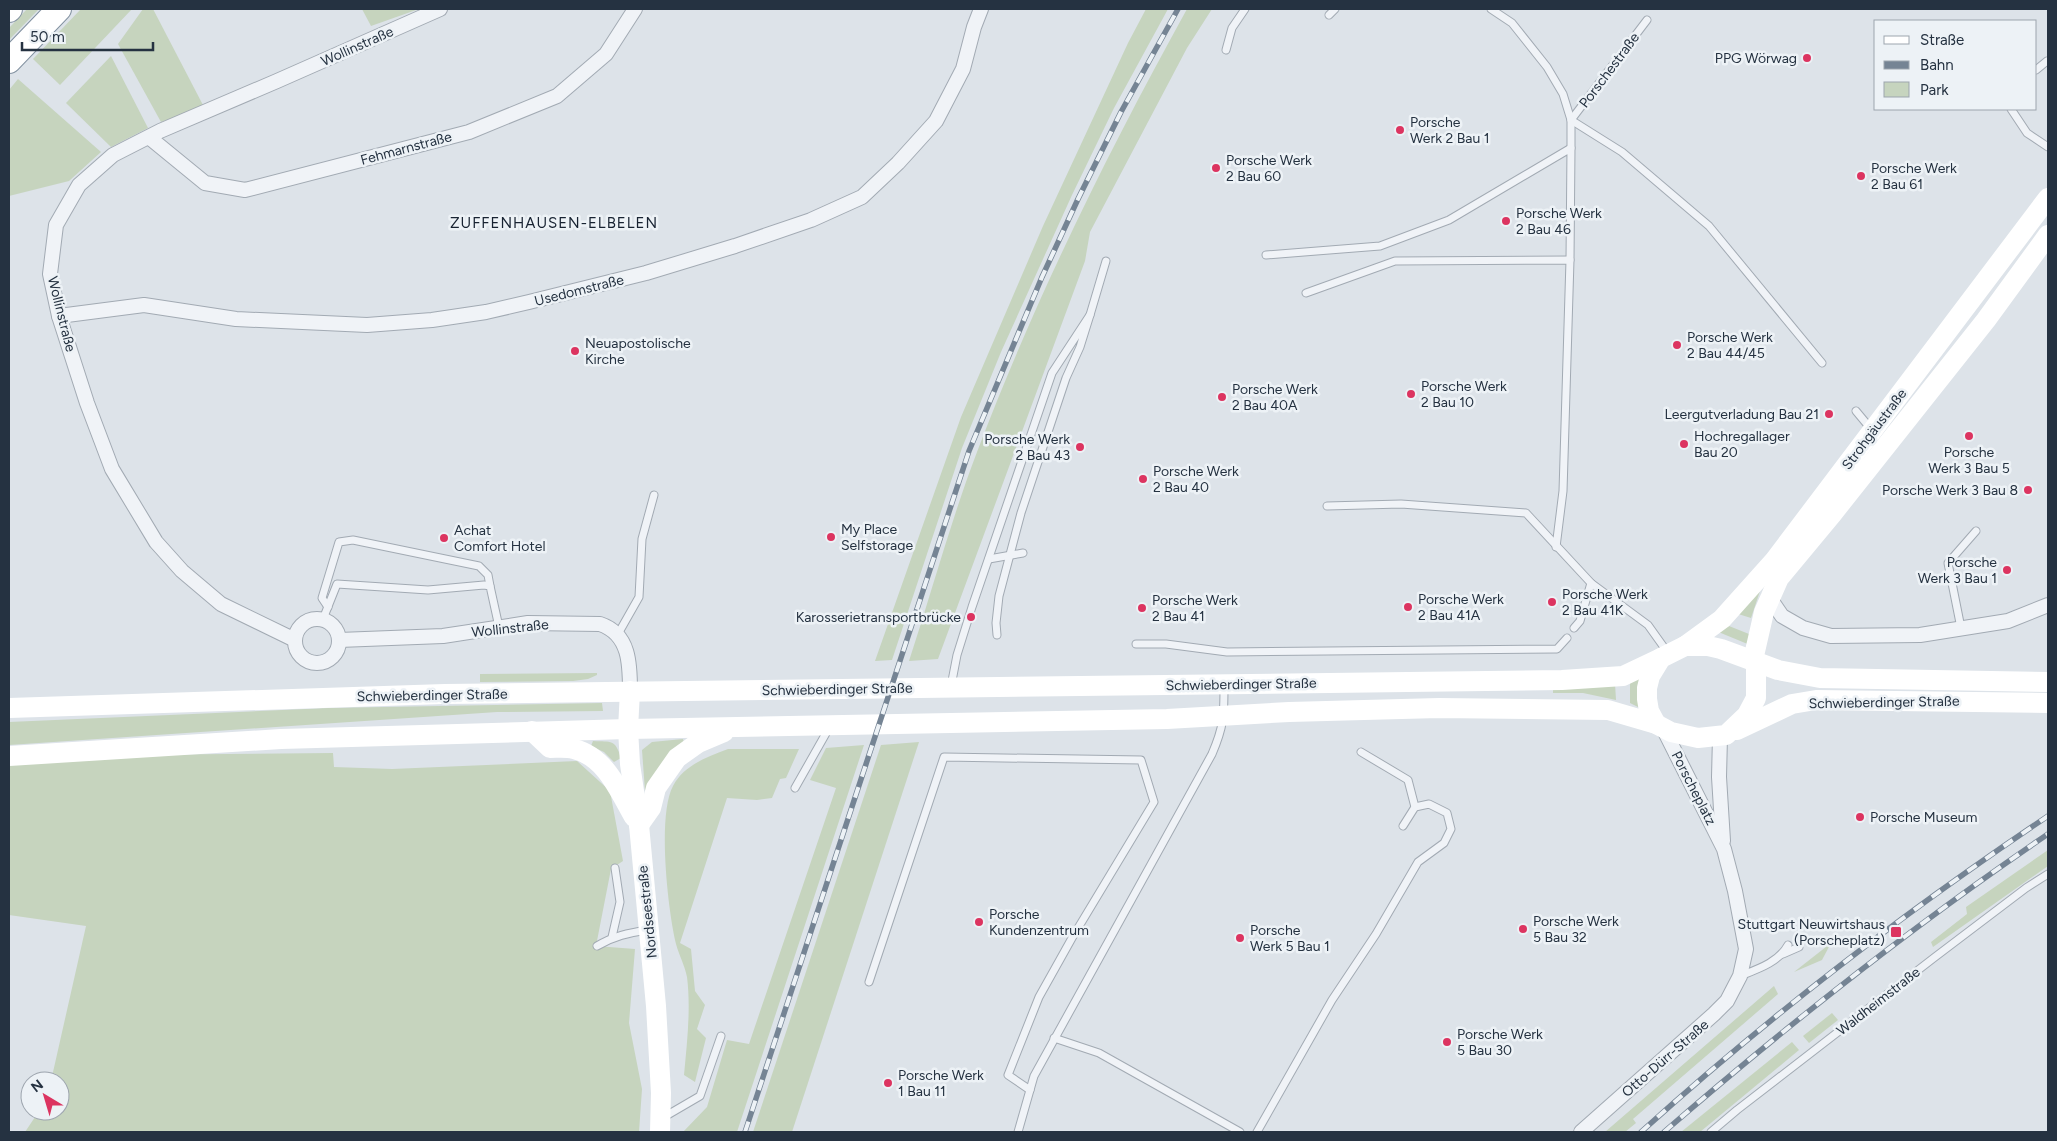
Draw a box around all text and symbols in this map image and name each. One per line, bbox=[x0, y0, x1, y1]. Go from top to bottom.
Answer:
scale bar bbox=[22, 20, 154, 52]
legend bbox=[1874, 20, 2037, 110]
street label: Wollinstraße bbox=[318, 23, 396, 70]
text: 50 m bbox=[30, 28, 65, 46]
street label: Porschestraße bbox=[1576, 29, 1643, 111]
text: Straße bbox=[1920, 31, 1964, 49]
place label: PPG Wörwag bbox=[1715, 50, 1797, 67]
marker: PPG Wörwag bbox=[1801, 52, 1813, 64]
text: Bahn bbox=[1920, 56, 1954, 74]
text: Park bbox=[1920, 81, 1949, 99]
place label: Porsche Werk 2 Bau 1 bbox=[1410, 114, 1490, 147]
marker: Porsche Werk 2 Bau 1 bbox=[1394, 124, 1406, 136]
street label: Fehmarnstraße bbox=[359, 128, 454, 169]
place label: Porsche Werk 2 Bau 60 bbox=[1226, 152, 1312, 185]
place label: Porsche Werk 2 Bau 61 bbox=[1871, 160, 1957, 193]
marker: Porsche Werk 2 Bau 60 bbox=[1210, 162, 1222, 174]
marker: Porsche Werk 2 Bau 61 bbox=[1855, 170, 1867, 182]
place label: Porsche Werk 2 Bau 46 bbox=[1516, 205, 1602, 238]
district label: ZUFFENHAUSEN-ELBELEN bbox=[450, 214, 658, 232]
marker: Porsche Werk 2 Bau 46 bbox=[1500, 215, 1512, 227]
street label: Usedomstraße bbox=[533, 271, 626, 310]
street label: Wollinstraße bbox=[44, 274, 79, 354]
place label: Porsche Werk 2 Bau 44/45 bbox=[1687, 329, 1773, 362]
place label: Neuapostolische Kirche bbox=[585, 335, 691, 368]
marker: Porsche Werk 2 Bau 44/45 bbox=[1671, 339, 1683, 351]
marker: Neuapostolische Kirche bbox=[569, 345, 581, 357]
place label: Porsche Werk 2 Bau 10 bbox=[1421, 378, 1507, 411]
place label: Porsche Werk 2 Bau 40A bbox=[1232, 381, 1318, 414]
street label: Strohgäustraße bbox=[1838, 385, 1911, 473]
marker: Porsche Werk 2 Bau 10 bbox=[1405, 388, 1417, 400]
marker: Porsche Werk 2 Bau 40A bbox=[1216, 391, 1228, 403]
place label: Leergutverladung Bau 21 bbox=[1665, 406, 1819, 423]
marker: Leergutverladung Bau 21 bbox=[1823, 408, 1835, 420]
place label: Hochregallager Bau 20 bbox=[1694, 428, 1790, 461]
marker: Porsche Werk 3 Bau 5 bbox=[1963, 430, 1975, 442]
place label: Porsche Werk 2 Bau 43 bbox=[984, 431, 1070, 464]
marker: Hochregallager Bau 20 bbox=[1678, 438, 1690, 450]
marker: Porsche Werk 2 Bau 43 bbox=[1074, 441, 1086, 453]
place label: Porsche Werk 3 Bau 5 bbox=[1928, 444, 2010, 477]
place label: Porsche Werk 2 Bau 40 bbox=[1153, 463, 1239, 496]
marker: Porsche Werk 2 Bau 40 bbox=[1137, 473, 1149, 485]
place label: Porsche Werk 3 Bau 8 bbox=[1882, 482, 2018, 499]
marker: Porsche Werk 3 Bau 8 bbox=[2022, 484, 2034, 496]
place label: My Place Selfstorage bbox=[841, 521, 913, 554]
place label: Achat Comfort Hotel bbox=[454, 522, 545, 555]
marker: My Place Selfstorage bbox=[825, 531, 837, 543]
marker: Achat Comfort Hotel bbox=[438, 532, 450, 544]
place label: Porsche Werk 3 Bau 1 bbox=[1918, 554, 1997, 587]
marker: Porsche Werk 3 Bau 1 bbox=[2001, 564, 2013, 576]
place label: Porsche Werk 2 Bau 41K bbox=[1562, 586, 1648, 619]
place label: Porsche Werk 2 Bau 41A bbox=[1418, 591, 1504, 624]
place label: Porsche Werk 2 Bau 41 bbox=[1152, 592, 1238, 625]
marker: Porsche Werk 2 Bau 41K bbox=[1546, 596, 1558, 608]
marker: Porsche Werk 2 Bau 41A bbox=[1402, 601, 1414, 613]
marker: Porsche Werk 2 Bau 41 bbox=[1136, 602, 1148, 614]
place label: Karosserietransportbrücke bbox=[796, 609, 961, 626]
marker: Karosserietransportbrücke bbox=[965, 611, 977, 623]
street label: Wollinstraße bbox=[471, 616, 550, 641]
street label: Schwieberdinger Straße bbox=[1165, 675, 1317, 694]
street label: Schwieberdinger Straße bbox=[761, 680, 913, 699]
street label: Schwieberdinger Straße bbox=[356, 686, 508, 705]
street label: Schwieberdinger Straße bbox=[1808, 693, 1960, 712]
street label: Porscheplatz bbox=[1668, 748, 1720, 828]
place label: Porsche Museum bbox=[1870, 809, 1977, 826]
marker: Porsche Museum bbox=[1854, 811, 1866, 823]
street label: Nordseestraße bbox=[634, 864, 661, 959]
place label: Porsche Kundenzentrum bbox=[989, 906, 1089, 939]
place label: Porsche Werk 5 Bau 32 bbox=[1533, 913, 1619, 946]
marker: Porsche Kundenzentrum bbox=[973, 916, 985, 928]
place label: Stuttgart Neuwirtshaus (Porscheplatz) bbox=[1738, 916, 1885, 949]
place label: Porsche Werk 5 Bau 1 bbox=[1250, 922, 1330, 955]
marker: Porsche Werk 5 Bau 32 bbox=[1517, 923, 1529, 935]
marker: Stuttgart Neuwirtshaus (Porscheplatz) bbox=[1889, 925, 1903, 939]
marker: Porsche Werk 5 Bau 1 bbox=[1234, 932, 1246, 944]
street label: Waldheimstraße bbox=[1833, 963, 1924, 1039]
street label: Otto-Dürr-Straße bbox=[1618, 1016, 1712, 1101]
place label: Porsche Werk 5 Bau 30 bbox=[1457, 1026, 1543, 1059]
marker: Porsche Werk 5 Bau 30 bbox=[1441, 1036, 1453, 1048]
place label: Porsche Werk 1 Bau 11 bbox=[898, 1067, 984, 1100]
north arrow bbox=[20, 1071, 70, 1121]
text: N bbox=[28, 1076, 47, 1096]
marker: Porsche Werk 1 Bau 11 bbox=[882, 1077, 894, 1089]

